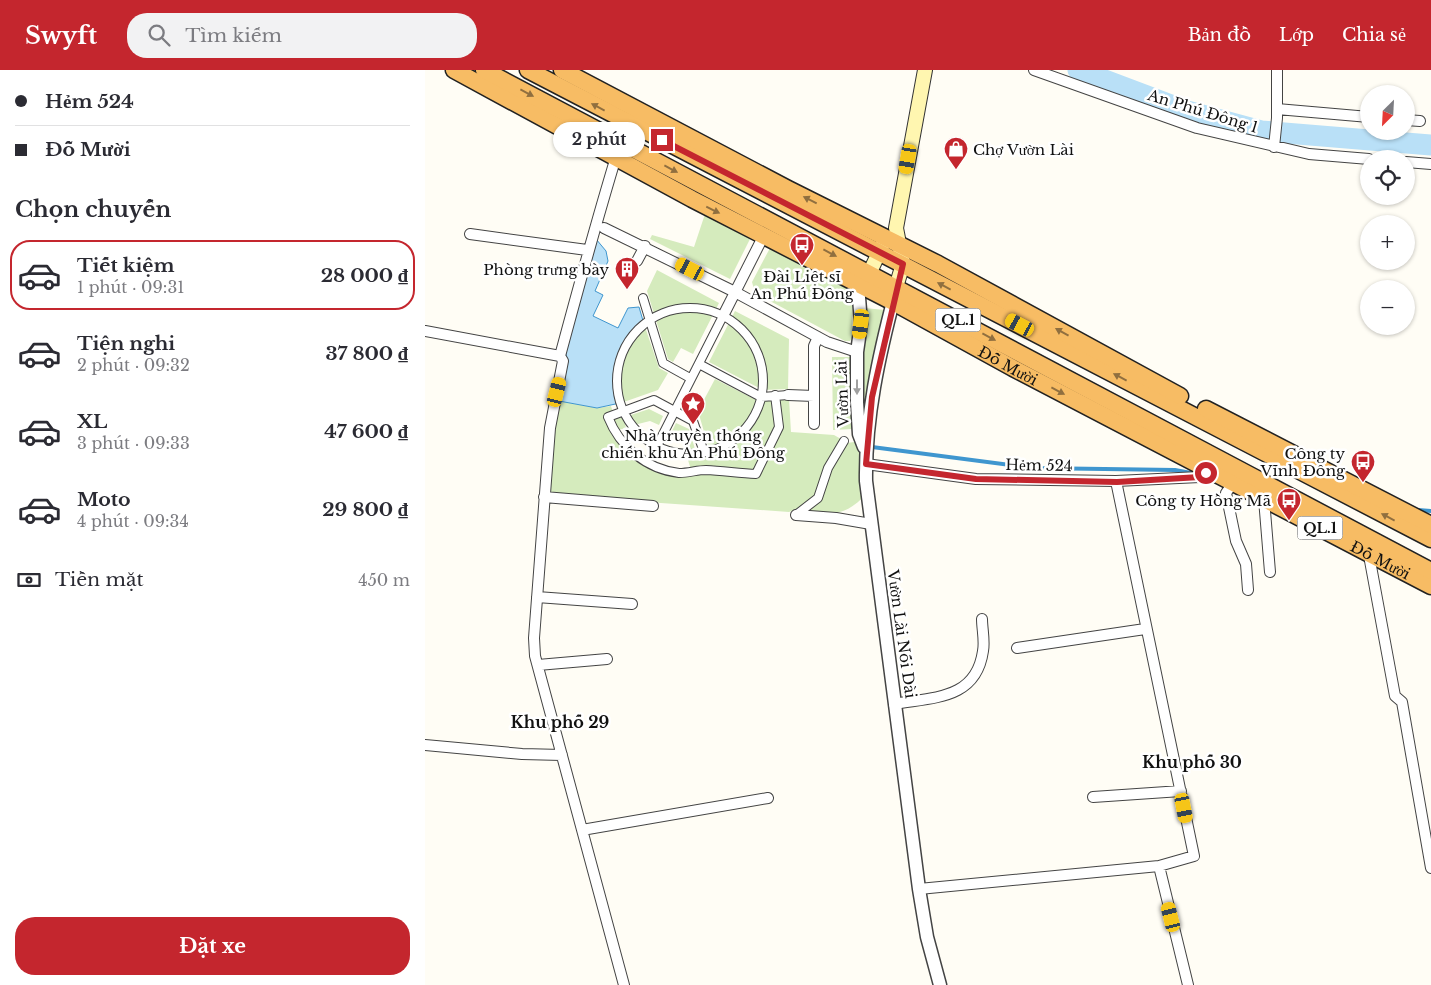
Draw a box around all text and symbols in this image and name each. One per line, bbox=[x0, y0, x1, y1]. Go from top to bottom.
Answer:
search box bbox=[127, 13, 477, 58]
text: Swyft bbox=[25, 21, 97, 50]
icon: search bbox=[145, 21, 173, 49]
text: Tìm kiếm bbox=[185, 24, 282, 47]
text: Bản đồ bbox=[1188, 24, 1251, 46]
text: Lớp bbox=[1279, 24, 1314, 46]
text: Chia sẻ bbox=[1342, 24, 1406, 46]
street label: An Phú Đông 1 bbox=[1145, 85, 1260, 137]
north arrow bbox=[1360, 85, 1415, 140]
map controls bbox=[1360, 85, 1415, 335]
one-way arrow bbox=[520, 89, 535, 97]
text: Hẻm 524 bbox=[45, 90, 134, 113]
one-way arrow bbox=[591, 103, 605, 111]
callout: 2 phút bbox=[552, 122, 645, 158]
text: 2 phút bbox=[572, 129, 626, 149]
route end bbox=[651, 129, 673, 151]
shop icon: Chợ Vườn Lài bbox=[943, 136, 969, 170]
text: Đỗ Mười bbox=[45, 138, 131, 161]
place label: Chợ Vườn Lài bbox=[973, 140, 1074, 159]
car bbox=[898, 143, 917, 175]
button: locate bbox=[1360, 150, 1415, 205]
one-way arrow bbox=[664, 165, 678, 173]
text: Chọn chuyến bbox=[15, 196, 171, 223]
one-way arrow bbox=[803, 196, 817, 204]
one-way arrow bbox=[705, 205, 720, 214]
button: + bbox=[1360, 215, 1415, 270]
bus stop icon: Đài Liệt sĩ An Phú Đông bbox=[789, 232, 815, 266]
one-way arrow bbox=[823, 249, 837, 257]
icon: car bbox=[17, 253, 62, 298]
text: Tiết kiệm bbox=[77, 254, 174, 277]
building icon: Phòng trưng bày bbox=[614, 256, 640, 290]
car bbox=[673, 256, 706, 282]
place label: Phòng trưng bày bbox=[483, 260, 609, 279]
text: 28 000 ₫ bbox=[321, 264, 408, 287]
place label: Đài Liệt sĩ An Phú Đông bbox=[749, 267, 855, 303]
text: 1 phút · 09:31 bbox=[77, 277, 184, 297]
button: − bbox=[1360, 280, 1415, 335]
one-way arrow bbox=[937, 282, 952, 290]
car bbox=[851, 308, 870, 340]
road number: QL.1 bbox=[935, 308, 981, 332]
car bbox=[1003, 311, 1036, 339]
one-way arrow bbox=[1055, 328, 1070, 336]
icon: car bbox=[17, 331, 62, 376]
text: Tiện nghi bbox=[77, 332, 175, 355]
one-way arrow bbox=[982, 333, 997, 341]
street label: Đỗ Mười bbox=[975, 341, 1041, 389]
text: 37 800 ₫ bbox=[325, 342, 408, 365]
text: 2 phút · 09:32 bbox=[77, 355, 190, 375]
street label: Vườn Lài bbox=[831, 360, 853, 429]
one-way arrow bbox=[1112, 373, 1127, 381]
car bbox=[546, 376, 567, 408]
one-way arrow bbox=[853, 379, 861, 395]
one-way arrow bbox=[1050, 387, 1065, 395]
place icon: Nhà truyền thống chiến khu An Phú Đông bbox=[680, 391, 706, 425]
icon: car bbox=[17, 409, 62, 454]
text: XL bbox=[77, 410, 107, 433]
text: 47 600 ₫ bbox=[324, 420, 408, 443]
place label: Nhà truyền thống chiến khu An Phú Đông bbox=[601, 426, 786, 462]
text: 3 phút · 09:33 bbox=[77, 433, 190, 453]
place label: Công ty Vĩnh Đông bbox=[1260, 444, 1346, 480]
bus stop icon: Công ty Vĩnh Đông bbox=[1350, 449, 1376, 483]
street label: Hẻm 524 bbox=[1005, 455, 1073, 475]
route start bbox=[1195, 462, 1217, 484]
icon: car bbox=[17, 487, 62, 532]
bus stop icon: Công ty Hồng Mã bbox=[1276, 487, 1302, 521]
text: Moto bbox=[77, 488, 131, 511]
place label: Công ty Hồng Mã bbox=[1135, 491, 1272, 510]
text: 29 800 ₫ bbox=[322, 498, 408, 521]
text: 4 phút · 09:34 bbox=[77, 511, 189, 531]
one-way arrow bbox=[1381, 513, 1395, 521]
road number: QL.1 bbox=[1297, 516, 1343, 539]
street label: Đỗ Mười bbox=[1347, 536, 1414, 583]
icon: cash bbox=[15, 566, 43, 594]
street label: Vườn Lài Nối Dài bbox=[883, 567, 920, 700]
text: Tiền mặt bbox=[55, 568, 144, 591]
text: 450 m bbox=[358, 570, 410, 590]
district label: Khu phố 29 bbox=[511, 712, 610, 732]
district label: Khu phố 30 bbox=[1142, 752, 1242, 772]
car bbox=[1173, 792, 1194, 824]
car bbox=[1160, 901, 1181, 933]
button: Đặt xe bbox=[15, 917, 410, 975]

